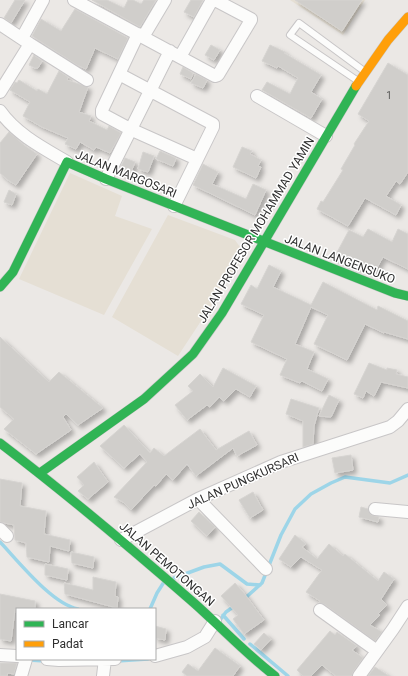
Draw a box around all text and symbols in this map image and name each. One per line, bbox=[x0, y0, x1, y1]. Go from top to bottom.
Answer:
house number: 1 bbox=[386, 90, 392, 101]
street label: JALAN PROFESOR MOHAMMAD YAMIN bbox=[195, 134, 317, 326]
street label: JALAN MARGOSARI bbox=[73, 147, 179, 201]
street label: JALAN LANGENSUKO bbox=[283, 231, 397, 287]
street label: JALAN PUNGKURSARI bbox=[185, 450, 301, 512]
street label: JALAN PEMOTONGAN bbox=[117, 519, 217, 609]
legend bbox=[16, 608, 156, 660]
text: Lancar bbox=[52, 617, 89, 631]
text: Padat bbox=[52, 637, 83, 651]

